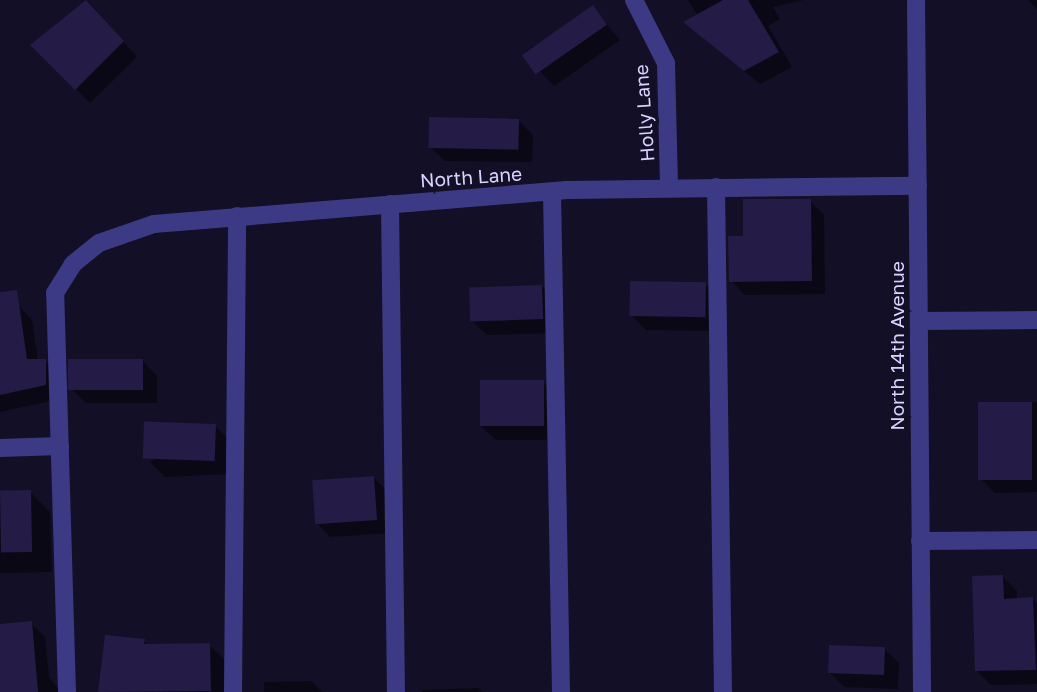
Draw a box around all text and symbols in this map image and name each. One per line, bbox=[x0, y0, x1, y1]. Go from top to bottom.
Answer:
street label: Holly Lane bbox=[629, 64, 659, 162]
street label: North Lane bbox=[419, 162, 523, 192]
street label: North 14th Avenue bbox=[886, 261, 908, 431]

